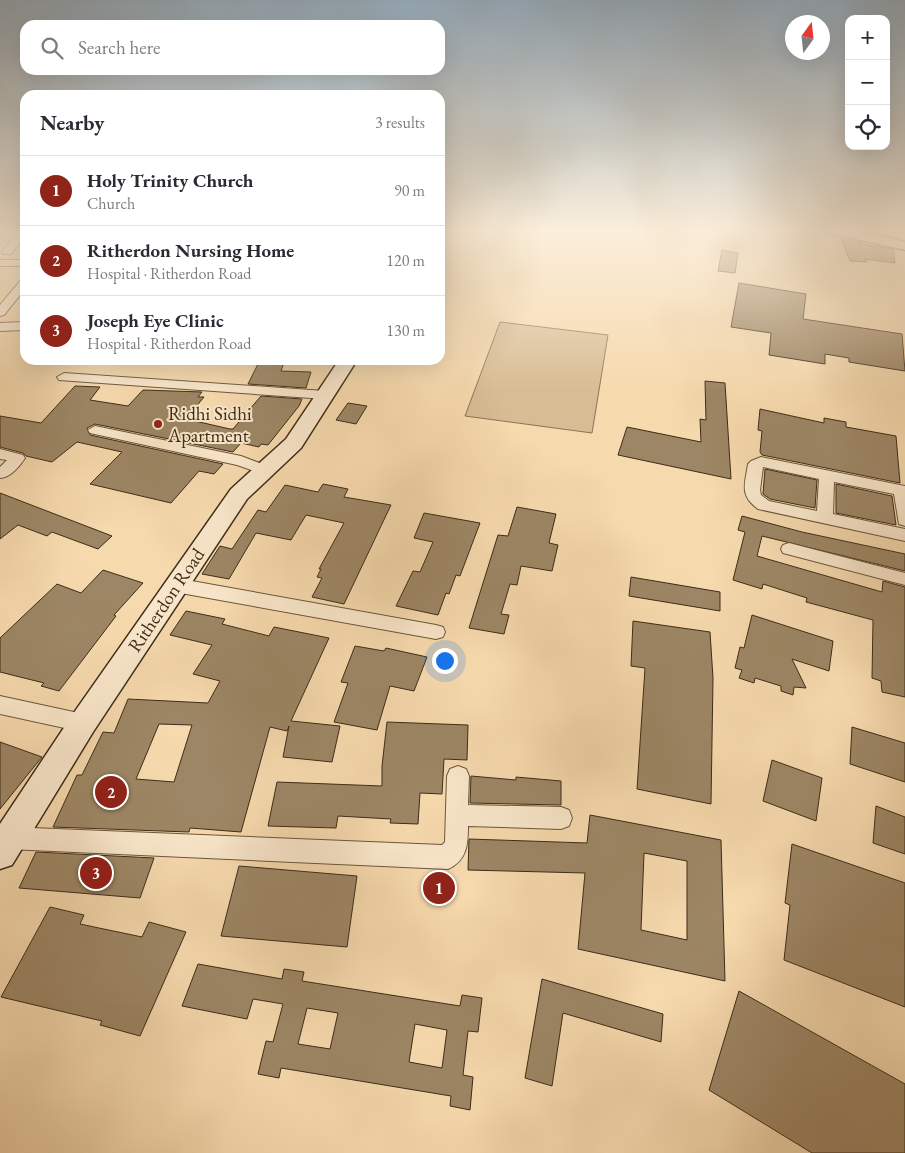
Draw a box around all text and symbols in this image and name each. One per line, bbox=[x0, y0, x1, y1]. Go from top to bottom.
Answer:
north arrow bbox=[785, 15, 830, 60]
map controls bbox=[845, 15, 890, 150]
button: + bbox=[845, 15, 890, 60]
search box bbox=[20, 20, 445, 75]
icon: search bbox=[38, 34, 66, 62]
text: Search here bbox=[78, 35, 160, 60]
button: − bbox=[845, 60, 890, 105]
button: locate bbox=[845, 105, 890, 150]
text: Nearby bbox=[40, 109, 104, 136]
text: 3 results bbox=[375, 112, 425, 133]
text: Holy Trinity Church bbox=[87, 168, 253, 193]
text: 1 bbox=[52, 180, 60, 201]
text: 90 m bbox=[394, 180, 425, 201]
text: Church bbox=[87, 193, 135, 214]
text: Ritherdon Nursing Home bbox=[87, 238, 294, 263]
text: 2 bbox=[52, 250, 60, 271]
text: 120 m bbox=[386, 250, 425, 271]
text: Hospital · Ritherdon Road bbox=[87, 263, 251, 284]
text: Joseph Eye Clinic bbox=[87, 308, 224, 333]
text: 3 bbox=[52, 320, 60, 341]
text: 130 m bbox=[386, 320, 425, 341]
text: Hospital · Ritherdon Road bbox=[87, 333, 251, 354]
place label: Ridhi Sidhi Apartment bbox=[167, 401, 252, 448]
marker: Ridhi Sidhi Apartment bbox=[152, 418, 164, 430]
street label: Ritherdon Road bbox=[122, 543, 210, 657]
your location bbox=[432, 648, 458, 674]
pin: 2 bbox=[95, 773, 127, 811]
pin: 3 bbox=[80, 854, 112, 892]
pin: 1 bbox=[423, 869, 455, 907]

